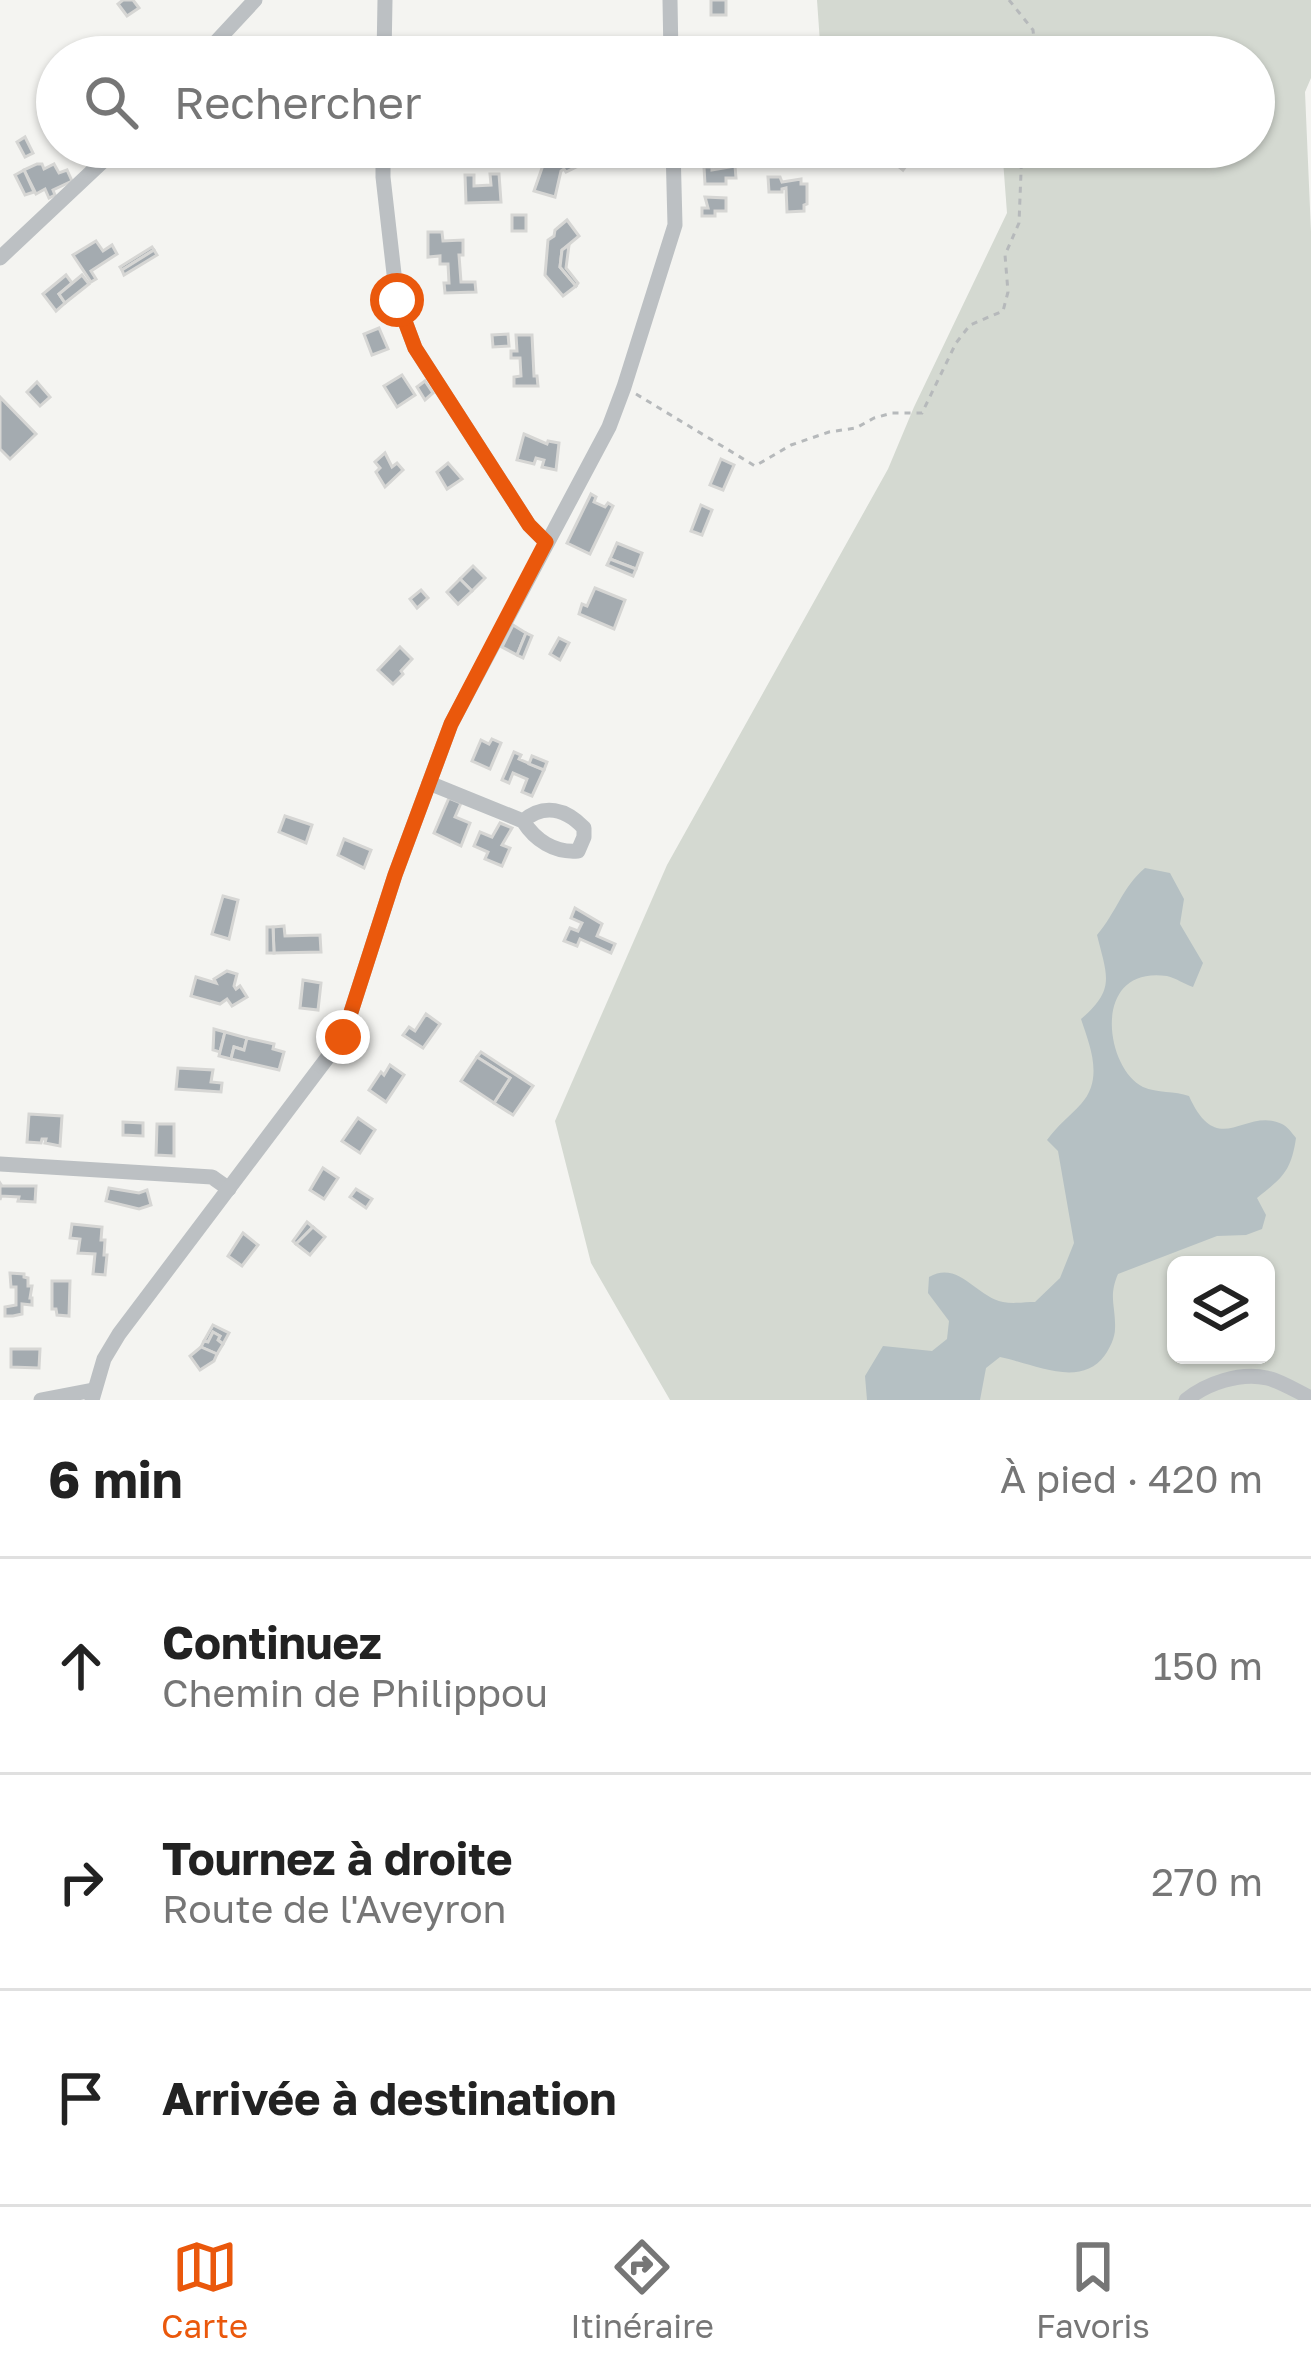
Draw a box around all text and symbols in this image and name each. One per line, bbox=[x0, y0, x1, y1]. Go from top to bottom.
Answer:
search box bbox=[36, 36, 1275, 168]
icon: search bbox=[78, 69, 144, 135]
text: Rechercher bbox=[174, 75, 422, 129]
route start bbox=[370, 273, 424, 327]
route end bbox=[316, 1010, 370, 1064]
map controls bbox=[1167, 1256, 1275, 1364]
button: layers bbox=[1167, 1256, 1275, 1364]
text: 6 min bbox=[48, 1448, 183, 1509]
text: À pied · 420 m bbox=[1000, 1455, 1263, 1502]
text: Continuez bbox=[162, 1615, 382, 1669]
icon: ahead bbox=[48, 1633, 114, 1699]
text: 150 m bbox=[1153, 1642, 1263, 1689]
text: Chemin de Philippou bbox=[162, 1669, 548, 1716]
text: Tournez à droite bbox=[162, 1831, 513, 1885]
icon: right bbox=[48, 1849, 114, 1915]
text: 270 m bbox=[1151, 1858, 1263, 1905]
text: Route de l'Aveyron bbox=[162, 1885, 507, 1932]
icon: arrive bbox=[48, 2065, 114, 2131]
text: Arrivée à destination bbox=[162, 2071, 617, 2125]
tab: Carte bbox=[161, 2234, 248, 2345]
tab: Itinéraire bbox=[570, 2234, 714, 2345]
tab: Favoris bbox=[1036, 2234, 1150, 2345]

